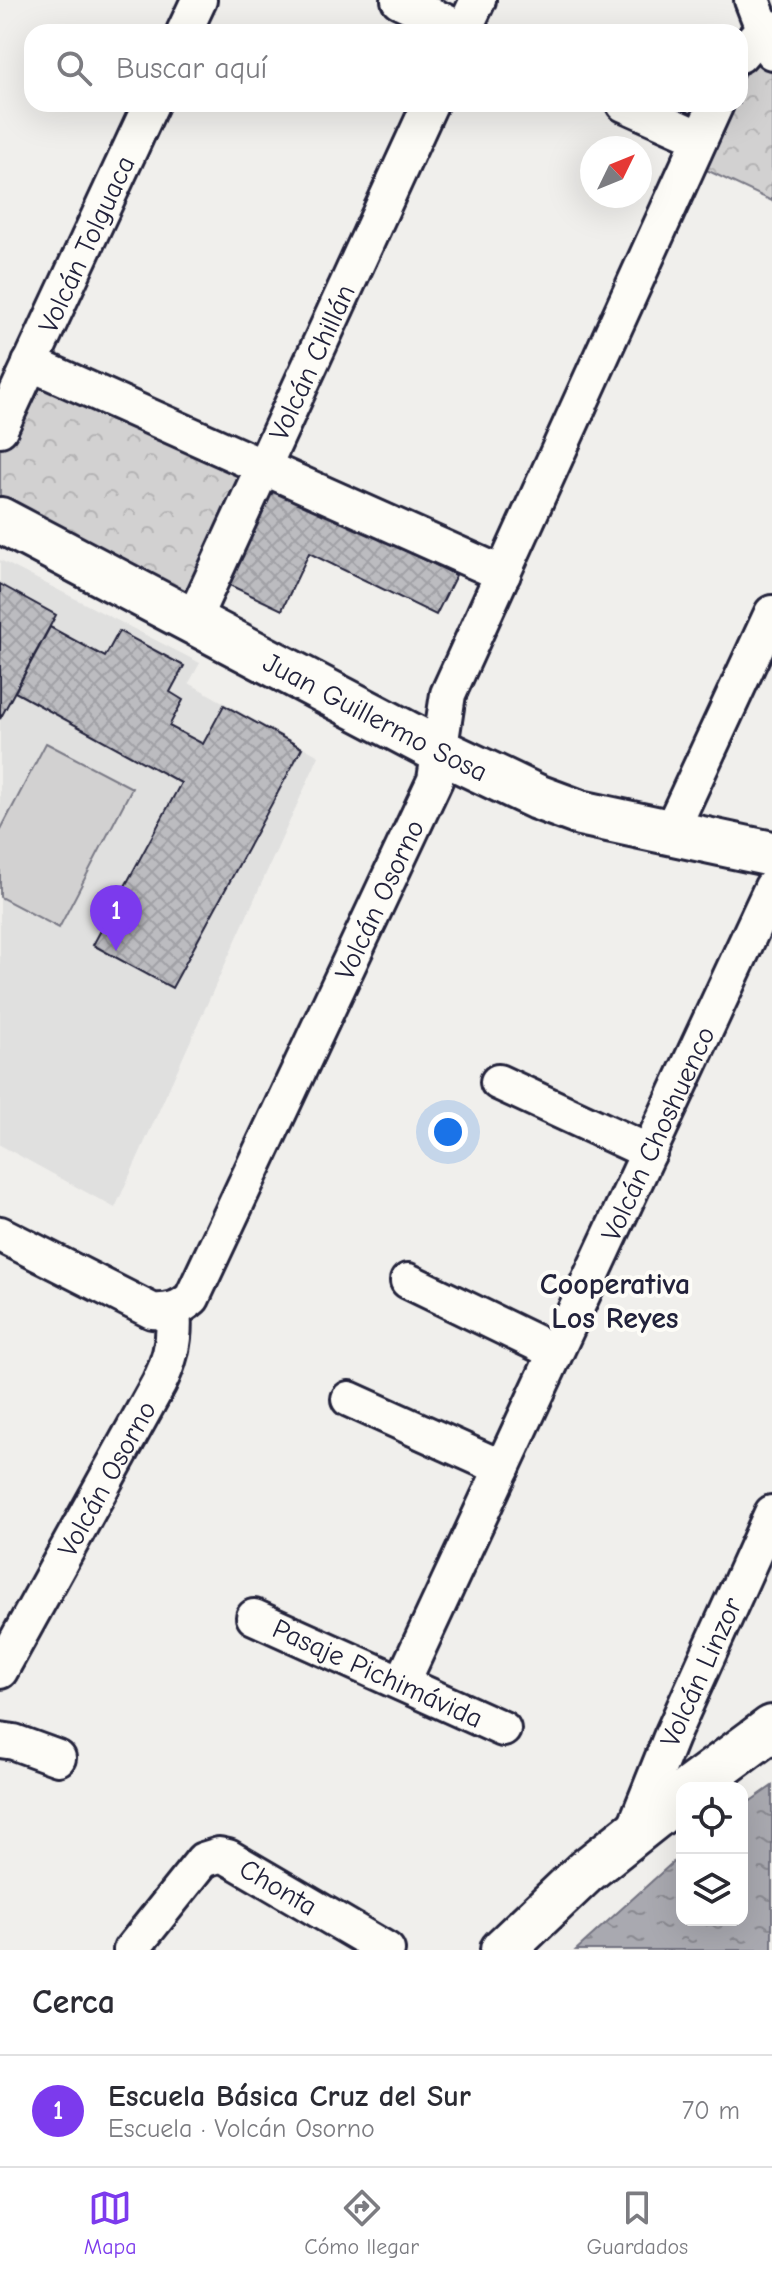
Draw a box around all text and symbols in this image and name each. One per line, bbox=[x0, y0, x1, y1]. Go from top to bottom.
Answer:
search box bbox=[24, 24, 748, 112]
icon: search bbox=[52, 46, 96, 90]
text: Buscar aquí bbox=[116, 51, 267, 86]
north arrow bbox=[580, 136, 652, 208]
street label: Volcán Tolguaca bbox=[32, 151, 142, 338]
street label: Volcán Chillán bbox=[263, 280, 362, 445]
street label: Juan Guillermo Sosa bbox=[258, 646, 493, 788]
street label: Volcán Osorno bbox=[329, 815, 431, 985]
pin: 1 bbox=[90, 885, 142, 951]
street label: Volcán Choshuenco bbox=[595, 1022, 722, 1246]
your location bbox=[428, 1112, 468, 1152]
district label: Cooperativa Los Reyes bbox=[540, 1267, 690, 1336]
street label: Volcán Osorno bbox=[51, 1395, 163, 1562]
street label: Volcán Linzor bbox=[654, 1593, 749, 1751]
street label: Pasaje Pichimávida bbox=[268, 1613, 488, 1735]
map controls bbox=[676, 1782, 748, 1926]
button: locate bbox=[676, 1782, 748, 1854]
street label: Chonta bbox=[234, 1852, 323, 1923]
button: layers bbox=[676, 1854, 748, 1926]
text: Cerca bbox=[32, 1982, 115, 2022]
text: Escuela Básica Cruz del Sur bbox=[108, 2079, 471, 2114]
text: 1 bbox=[53, 2096, 63, 2126]
text: 70 m bbox=[682, 2096, 740, 2126]
text: Escuela · Volcán Osorno bbox=[108, 2114, 375, 2144]
tab: Mapa bbox=[84, 2186, 137, 2260]
tab: Cómo llegar bbox=[304, 2186, 419, 2260]
tab: Guardados bbox=[586, 2186, 688, 2260]

